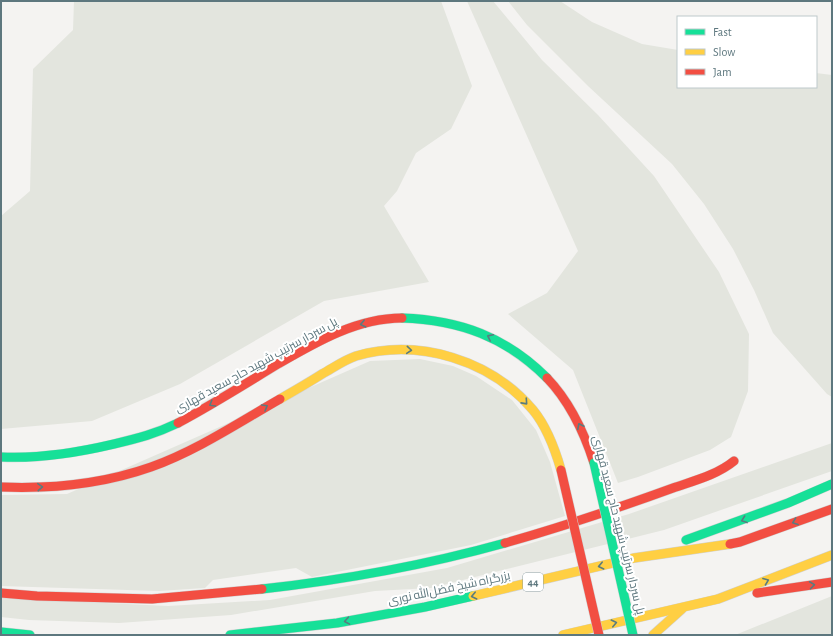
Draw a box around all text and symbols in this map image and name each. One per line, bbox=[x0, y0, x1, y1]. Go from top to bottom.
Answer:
legend bbox=[677, 16, 817, 88]
text: Fast bbox=[713, 26, 732, 38]
text: Slow bbox=[713, 46, 735, 58]
text: Jam bbox=[713, 66, 732, 78]
street label: پل سردار سرتیپ شهید حاج سعید قهاری bbox=[173, 315, 341, 417]
one-way arrow bbox=[360, 319, 366, 327]
one-way arrow bbox=[486, 334, 494, 342]
one-way arrow bbox=[406, 346, 412, 355]
one-way arrow bbox=[520, 397, 527, 404]
one-way arrow bbox=[209, 399, 216, 406]
one-way arrow bbox=[261, 405, 268, 412]
one-way arrow bbox=[577, 423, 585, 431]
street label: پل سردار سرتیپ شهید حاج سعید قهاری bbox=[588, 434, 647, 617]
one-way arrow bbox=[37, 482, 43, 491]
one-way arrow bbox=[740, 515, 747, 523]
one-way arrow bbox=[792, 518, 799, 526]
one-way arrow bbox=[598, 561, 605, 570]
street label: بزرگراه شیخ فضل‌الله نوری bbox=[386, 567, 512, 609]
road number: 44 bbox=[523, 573, 543, 591]
one-way arrow bbox=[762, 577, 769, 585]
one-way arrow bbox=[809, 581, 815, 590]
one-way arrow bbox=[471, 591, 477, 599]
one-way arrow bbox=[344, 616, 350, 625]
one-way arrow bbox=[611, 620, 617, 628]

